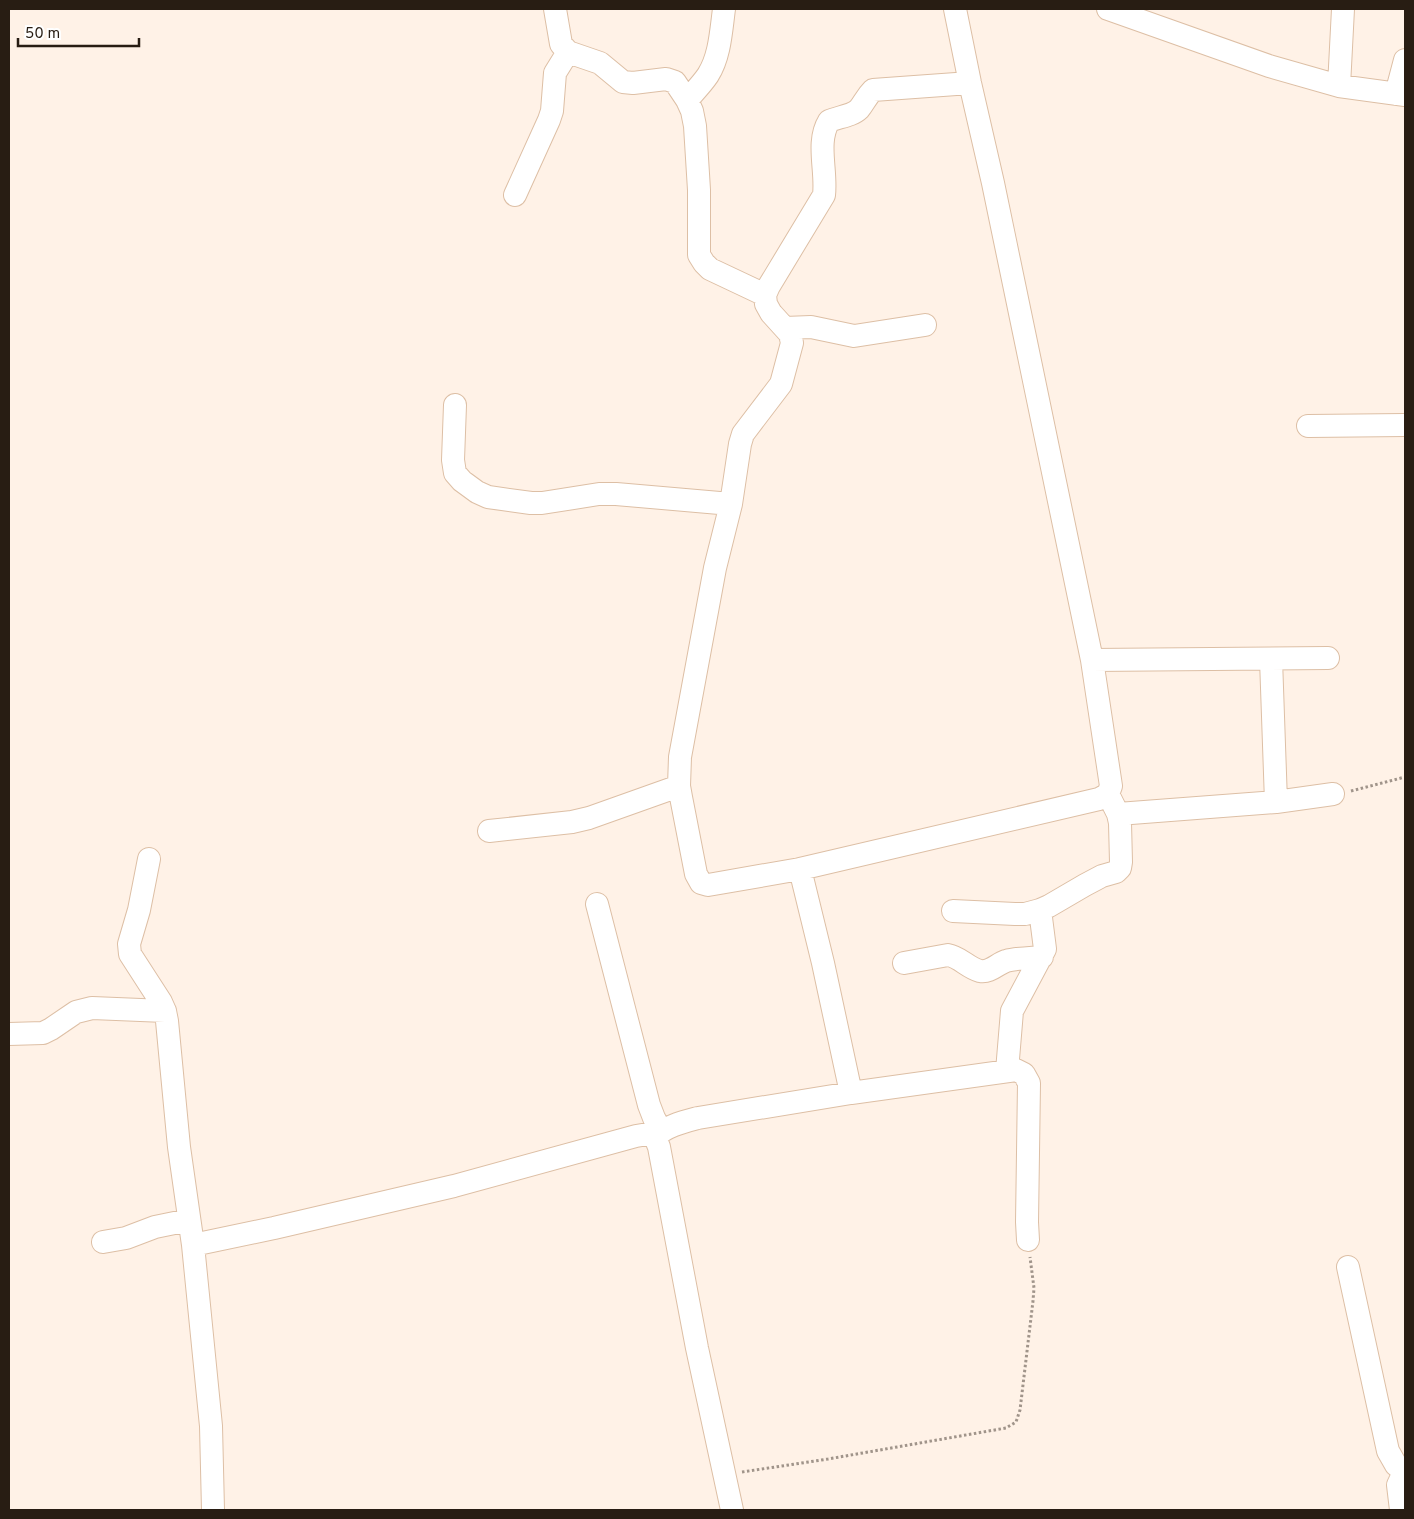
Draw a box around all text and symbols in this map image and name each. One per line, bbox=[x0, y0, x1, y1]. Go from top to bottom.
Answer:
scale bar bbox=[18, 15, 139, 47]
text: 50 m bbox=[25, 25, 60, 44]

